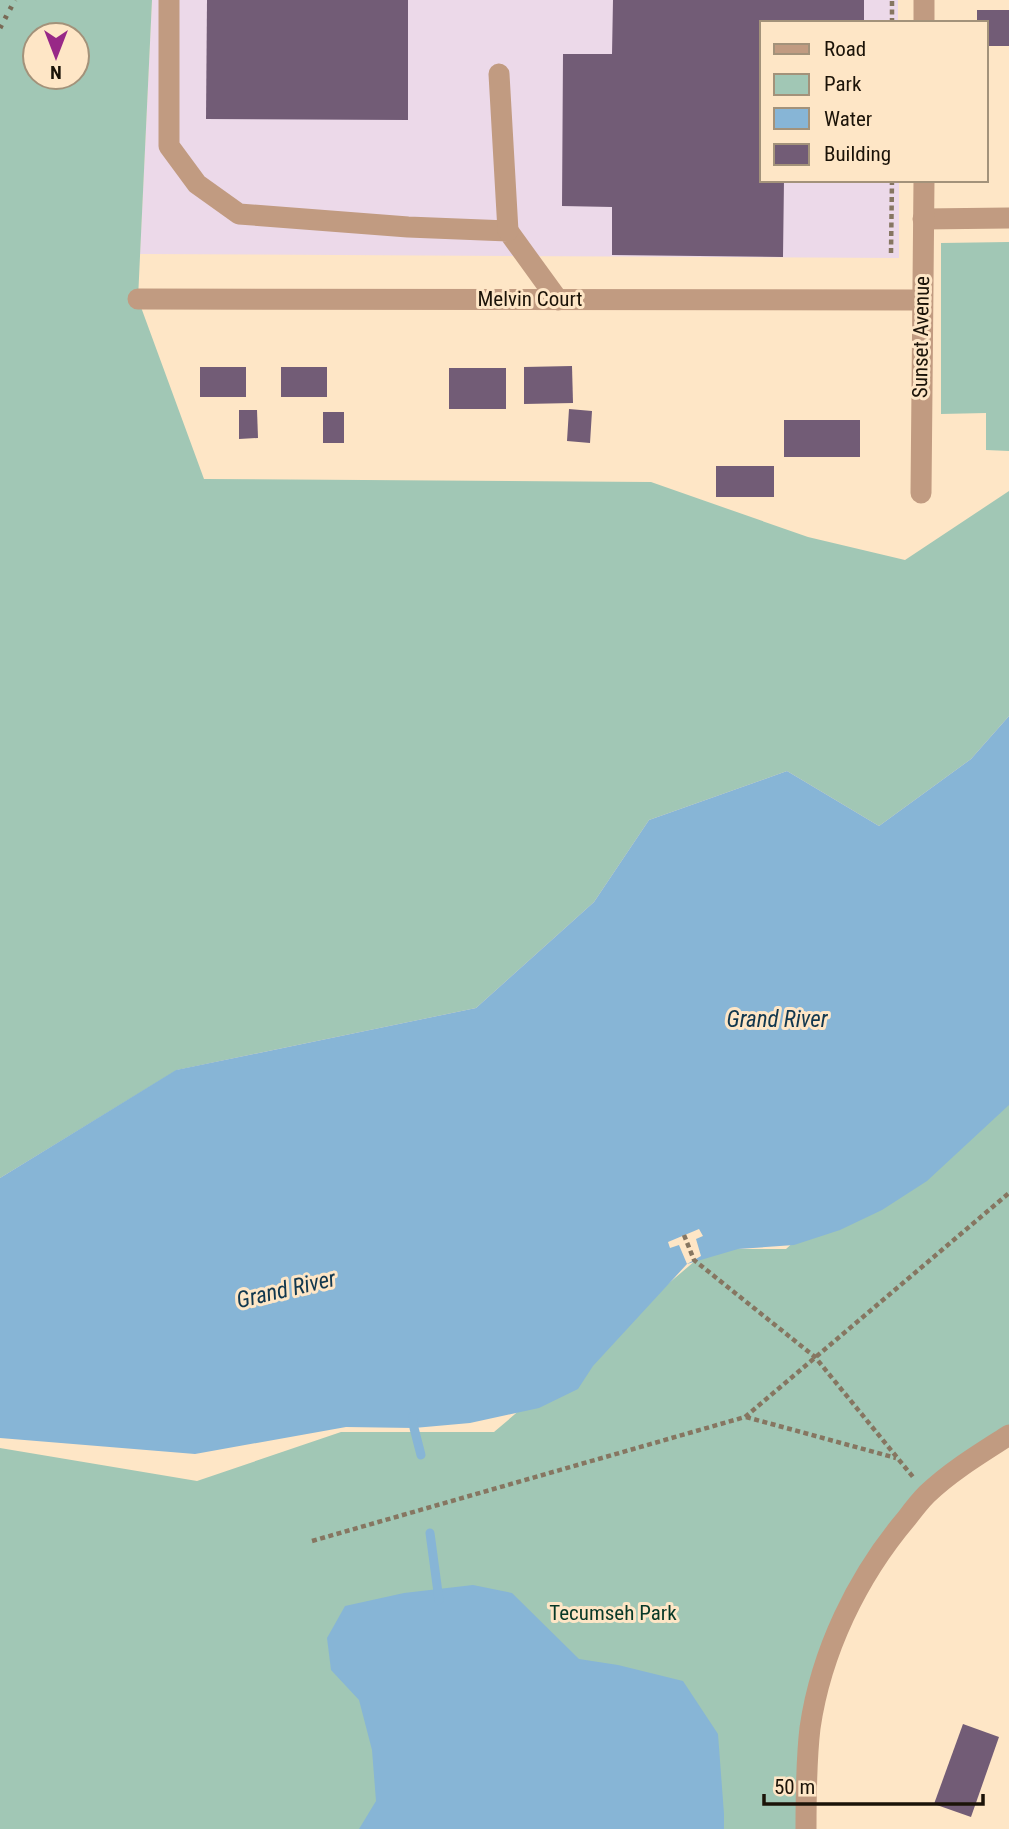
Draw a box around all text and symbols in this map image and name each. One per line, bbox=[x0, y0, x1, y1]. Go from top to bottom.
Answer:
north arrow bbox=[21, 21, 91, 91]
legend bbox=[760, 21, 988, 182]
text: Road bbox=[824, 37, 866, 61]
text: N bbox=[50, 61, 62, 84]
text: Park bbox=[824, 72, 862, 96]
text: Water bbox=[824, 107, 872, 131]
text: Building bbox=[824, 142, 891, 166]
street label: Sunset Avenue bbox=[908, 276, 934, 398]
street label: Melvin Court bbox=[477, 287, 583, 311]
water label: Grand River bbox=[727, 1006, 829, 1033]
water label: Grand River bbox=[234, 1265, 339, 1314]
park label: Tecumseh Park bbox=[549, 1601, 677, 1625]
scale bar bbox=[764, 1762, 983, 1806]
text: 50 m bbox=[774, 1775, 815, 1799]

